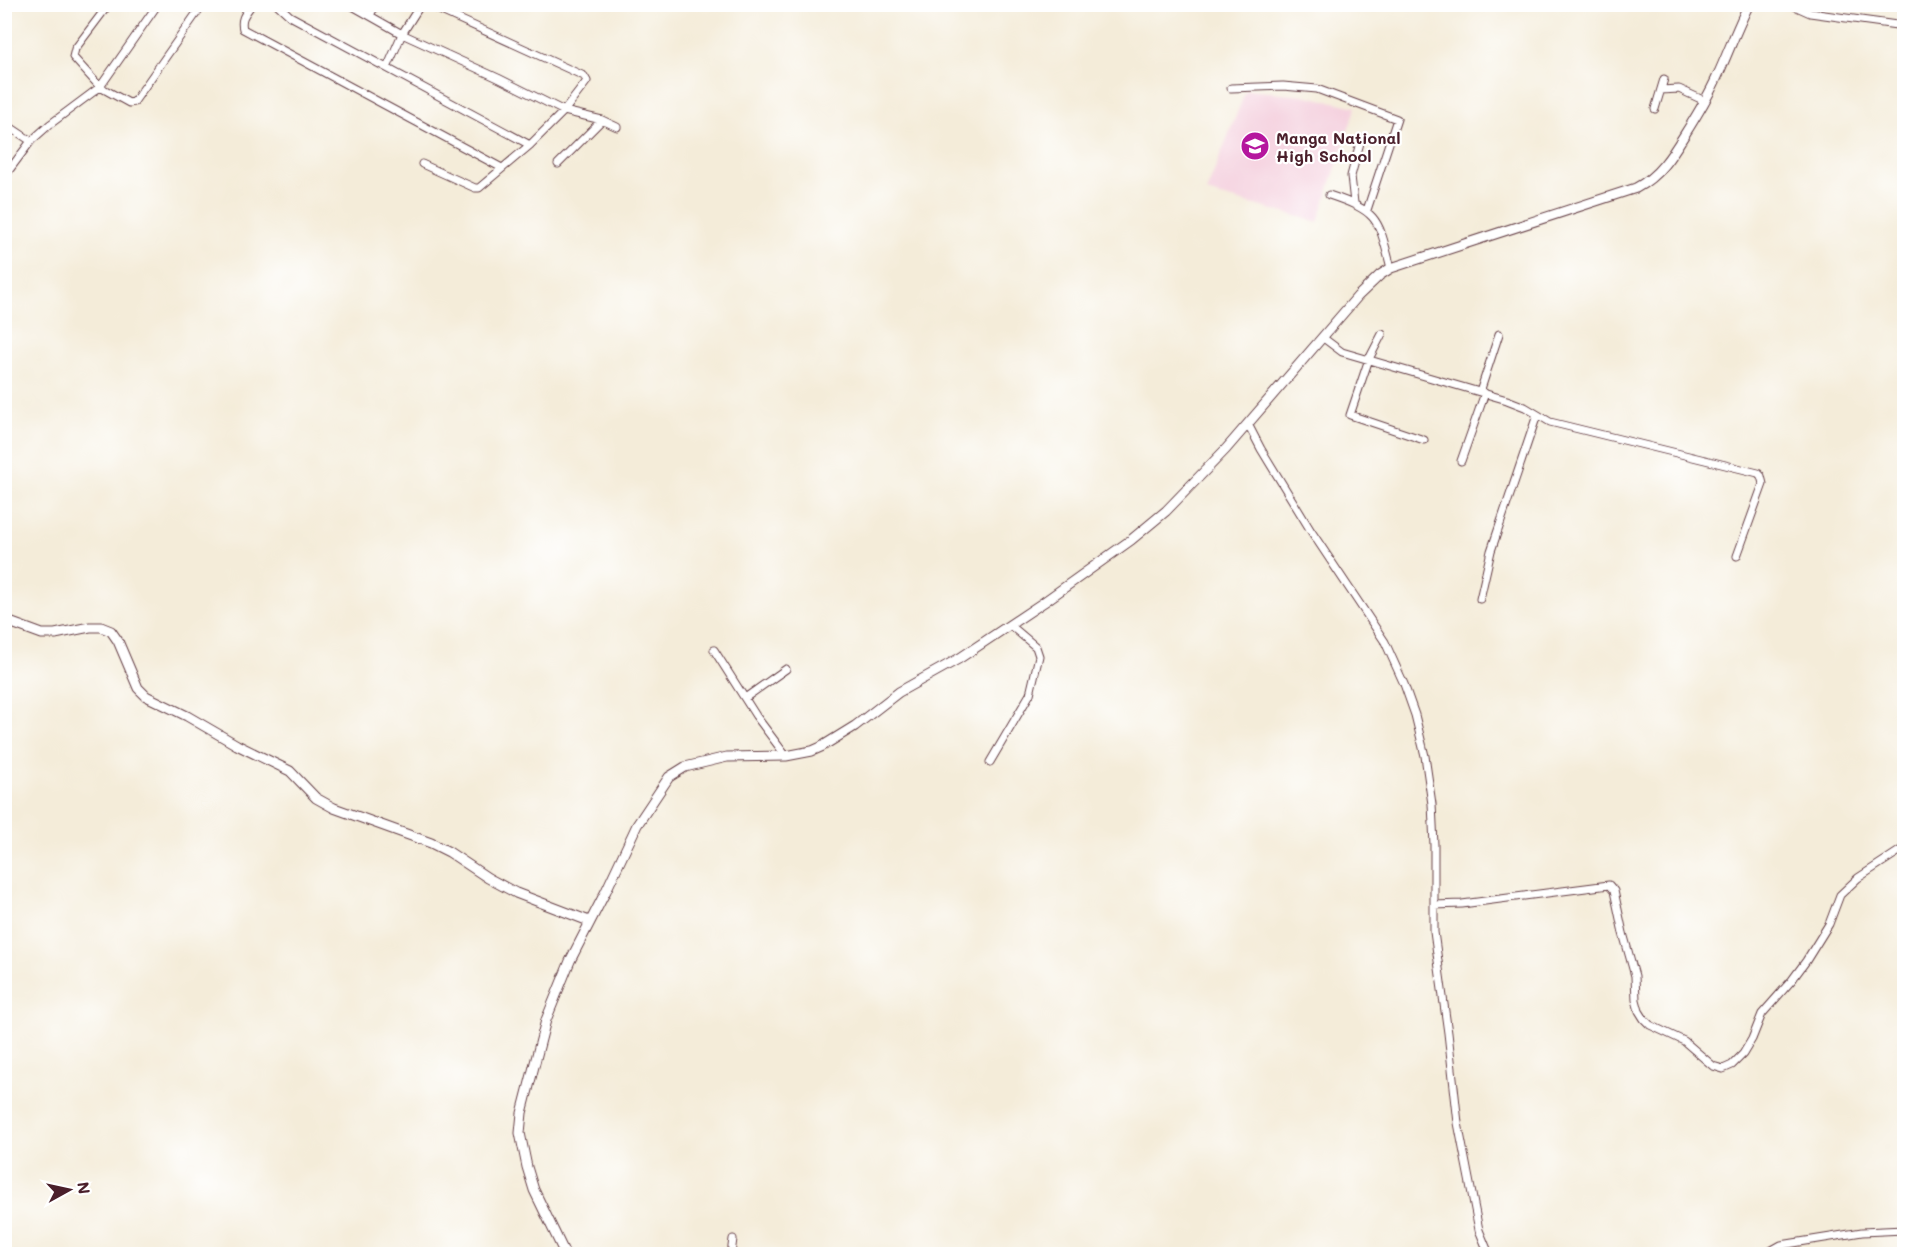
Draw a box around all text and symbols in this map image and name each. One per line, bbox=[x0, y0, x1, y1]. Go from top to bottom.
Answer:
place label: Manga National High School bbox=[1276, 127, 1401, 166]
school or university icon: Manga National High School bbox=[1239, 130, 1271, 162]
north arrow bbox=[39, 1160, 99, 1220]
text: N bbox=[73, 1180, 96, 1195]

